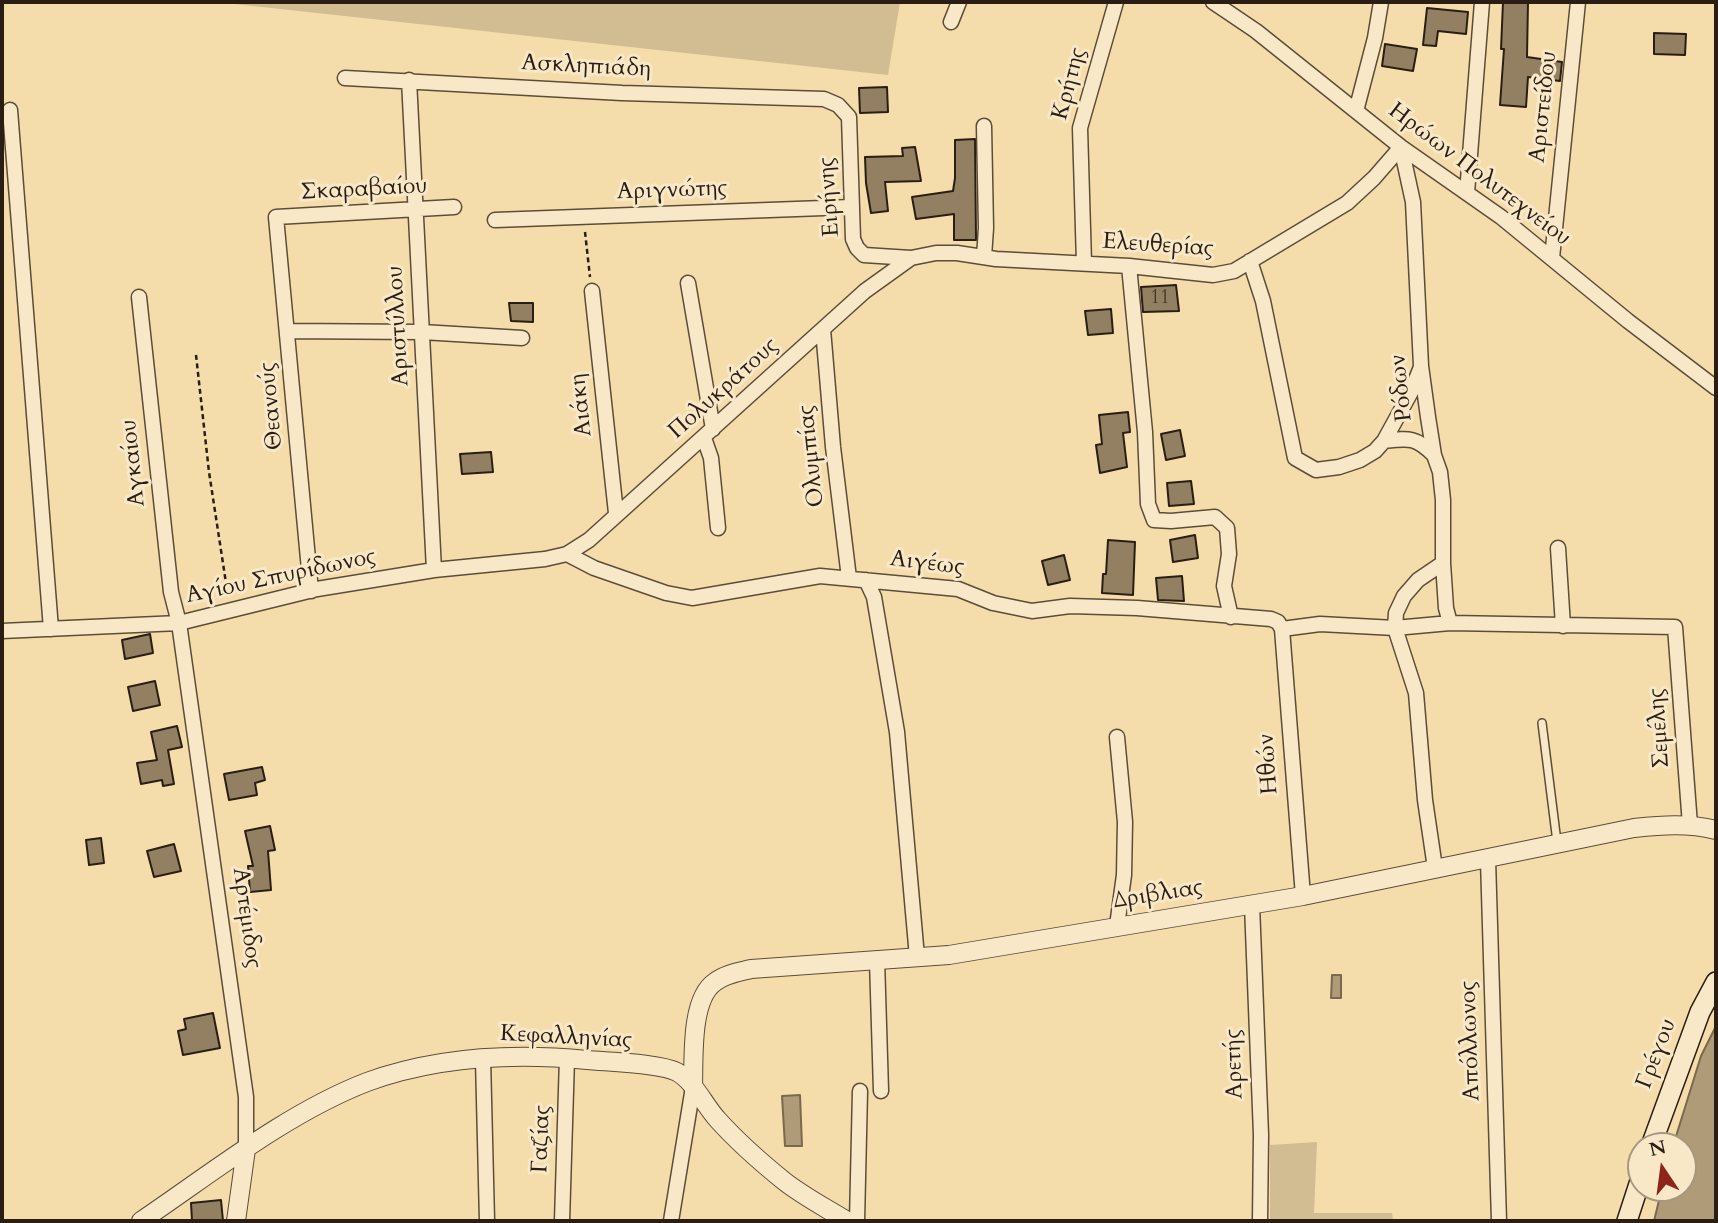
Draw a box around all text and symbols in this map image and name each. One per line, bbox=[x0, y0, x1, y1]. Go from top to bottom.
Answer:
street label: Κρήτης bbox=[1047, 45, 1093, 123]
street label: Ασκληπιάδη bbox=[521, 50, 651, 84]
street label: Αριστείδου bbox=[1524, 50, 1564, 164]
street label: Ηρώων Πολυτεχνείου bbox=[1382, 97, 1576, 253]
street label: Ειρήνης bbox=[813, 156, 847, 238]
street label: Σκαραβαίου bbox=[300, 173, 428, 207]
street label: Αριγνώτης bbox=[616, 175, 728, 207]
street label: Ελευθερίας bbox=[1101, 228, 1215, 264]
street label: Αριστύλλου bbox=[382, 265, 416, 387]
house number: 11 bbox=[1150, 288, 1170, 310]
street label: Πολυκράτους bbox=[663, 332, 785, 446]
street label: Ρόδων bbox=[1385, 353, 1419, 423]
street label: Θεανούς bbox=[254, 361, 290, 451]
street label: Αιάκη bbox=[565, 372, 599, 438]
street label: Ολυμπίας bbox=[793, 404, 831, 508]
street label: Αγκαίου bbox=[116, 418, 152, 508]
street label: Αγίου Σπυρίδωνος bbox=[184, 543, 378, 611]
street label: Αιγέως bbox=[888, 546, 966, 582]
street label: Σεμέλης bbox=[1643, 687, 1677, 769]
street label: Ηθών bbox=[1253, 733, 1285, 795]
street label: Αρτέμιδος bbox=[225, 866, 267, 970]
street label: Δριβλιας bbox=[1111, 874, 1205, 916]
street label: Απόλλωνος bbox=[1455, 980, 1487, 1102]
street label: Γρέγου bbox=[1631, 1015, 1683, 1093]
street label: Κεφαλληνίας bbox=[499, 1021, 633, 1055]
street label: Αρετής bbox=[1220, 1028, 1250, 1100]
street label: Γαζίας bbox=[527, 1104, 557, 1174]
north arrow bbox=[1627, 1132, 1697, 1202]
text: N bbox=[1647, 1134, 1669, 1163]

